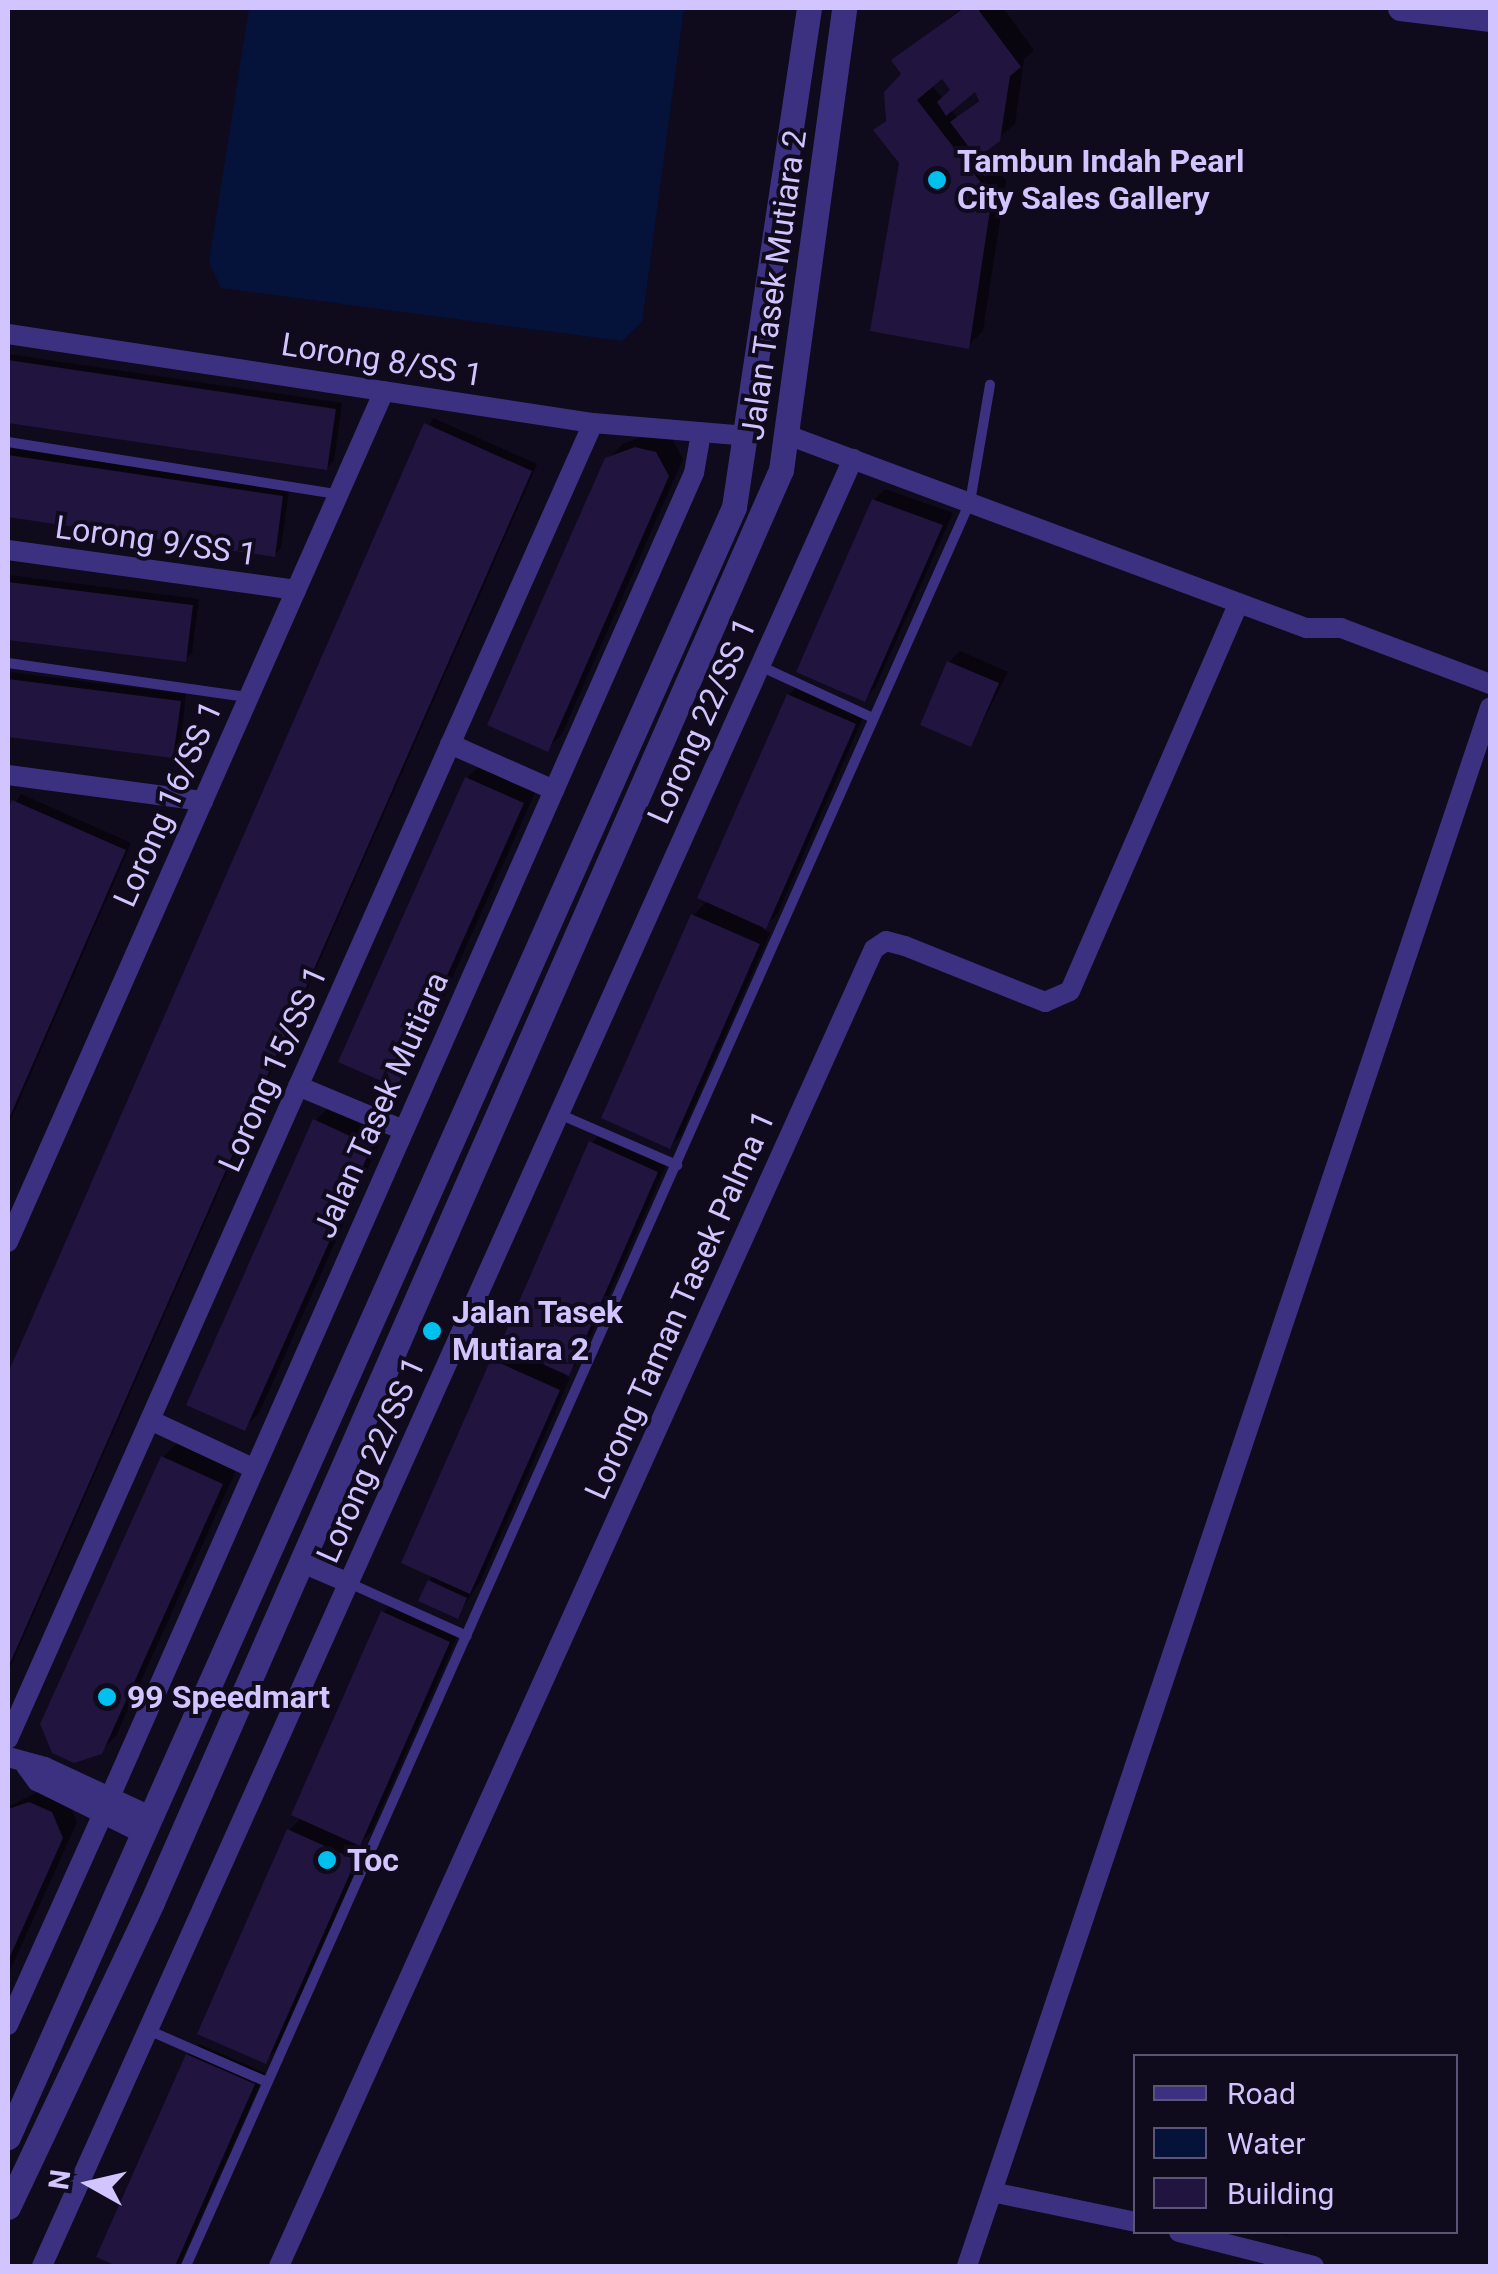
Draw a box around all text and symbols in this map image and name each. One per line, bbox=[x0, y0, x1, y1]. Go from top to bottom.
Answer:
street label: Jalan Tasek Mutiara 2 bbox=[733, 127, 815, 443]
place label: Tambun Indah Pearl City Sales Gallery bbox=[957, 143, 1244, 218]
marker: Tambun Indah Pearl City Sales Gallery bbox=[926, 169, 948, 191]
street label: Lorong 8/SS 1 bbox=[279, 325, 485, 395]
street label: Lorong 9/SS 1 bbox=[53, 508, 259, 574]
street label: Lorong 22/SS 1 bbox=[640, 612, 764, 830]
street label: Lorong 16/SS 1 bbox=[106, 695, 230, 913]
street label: Lorong 15/SS 1 bbox=[211, 960, 335, 1178]
street label: Jalan Tasek Mutiara bbox=[305, 966, 457, 1244]
street label: Lorong Taman Tasek Palma 1 bbox=[577, 1104, 783, 1506]
place label: Jalan Tasek Mutiara 2 bbox=[452, 1294, 624, 1369]
marker: Jalan Tasek Mutiara 2 bbox=[421, 1320, 443, 1342]
street label: Lorong 22/SS 1 bbox=[309, 1351, 433, 1569]
place label: 99 Speedmart bbox=[127, 1678, 330, 1716]
marker: 99 Speedmart bbox=[96, 1686, 118, 1708]
place label: Toc bbox=[347, 1841, 399, 1879]
marker: Toc bbox=[316, 1849, 338, 1871]
legend bbox=[1133, 2054, 1458, 2234]
text: Road bbox=[1227, 2076, 1296, 2111]
text: Water bbox=[1227, 2126, 1305, 2161]
north arrow bbox=[40, 2134, 140, 2234]
text: N bbox=[42, 2168, 78, 2192]
text: Building bbox=[1227, 2176, 1334, 2211]

